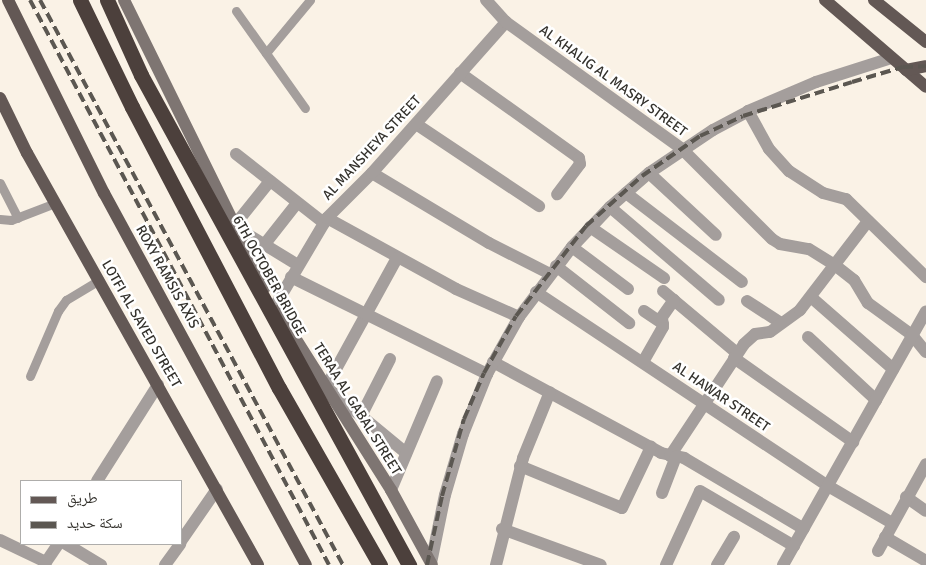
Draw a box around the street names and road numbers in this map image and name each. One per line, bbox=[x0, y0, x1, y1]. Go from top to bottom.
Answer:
street label: AL KHALIG AL MASRY STREET bbox=[536, 22, 690, 140]
street label: AL MANSHEYA STREET bbox=[319, 92, 425, 204]
street label: 6TH OCTOBER BRIDGE bbox=[229, 213, 309, 339]
street label: ROXY RAMSIS AXIS bbox=[132, 223, 202, 331]
street label: LOTFI AL SAYED STREET bbox=[98, 257, 184, 391]
street label: TERAA AL GABAL STREET bbox=[309, 340, 405, 478]
street label: AL HAWAR STREET bbox=[669, 358, 773, 436]

